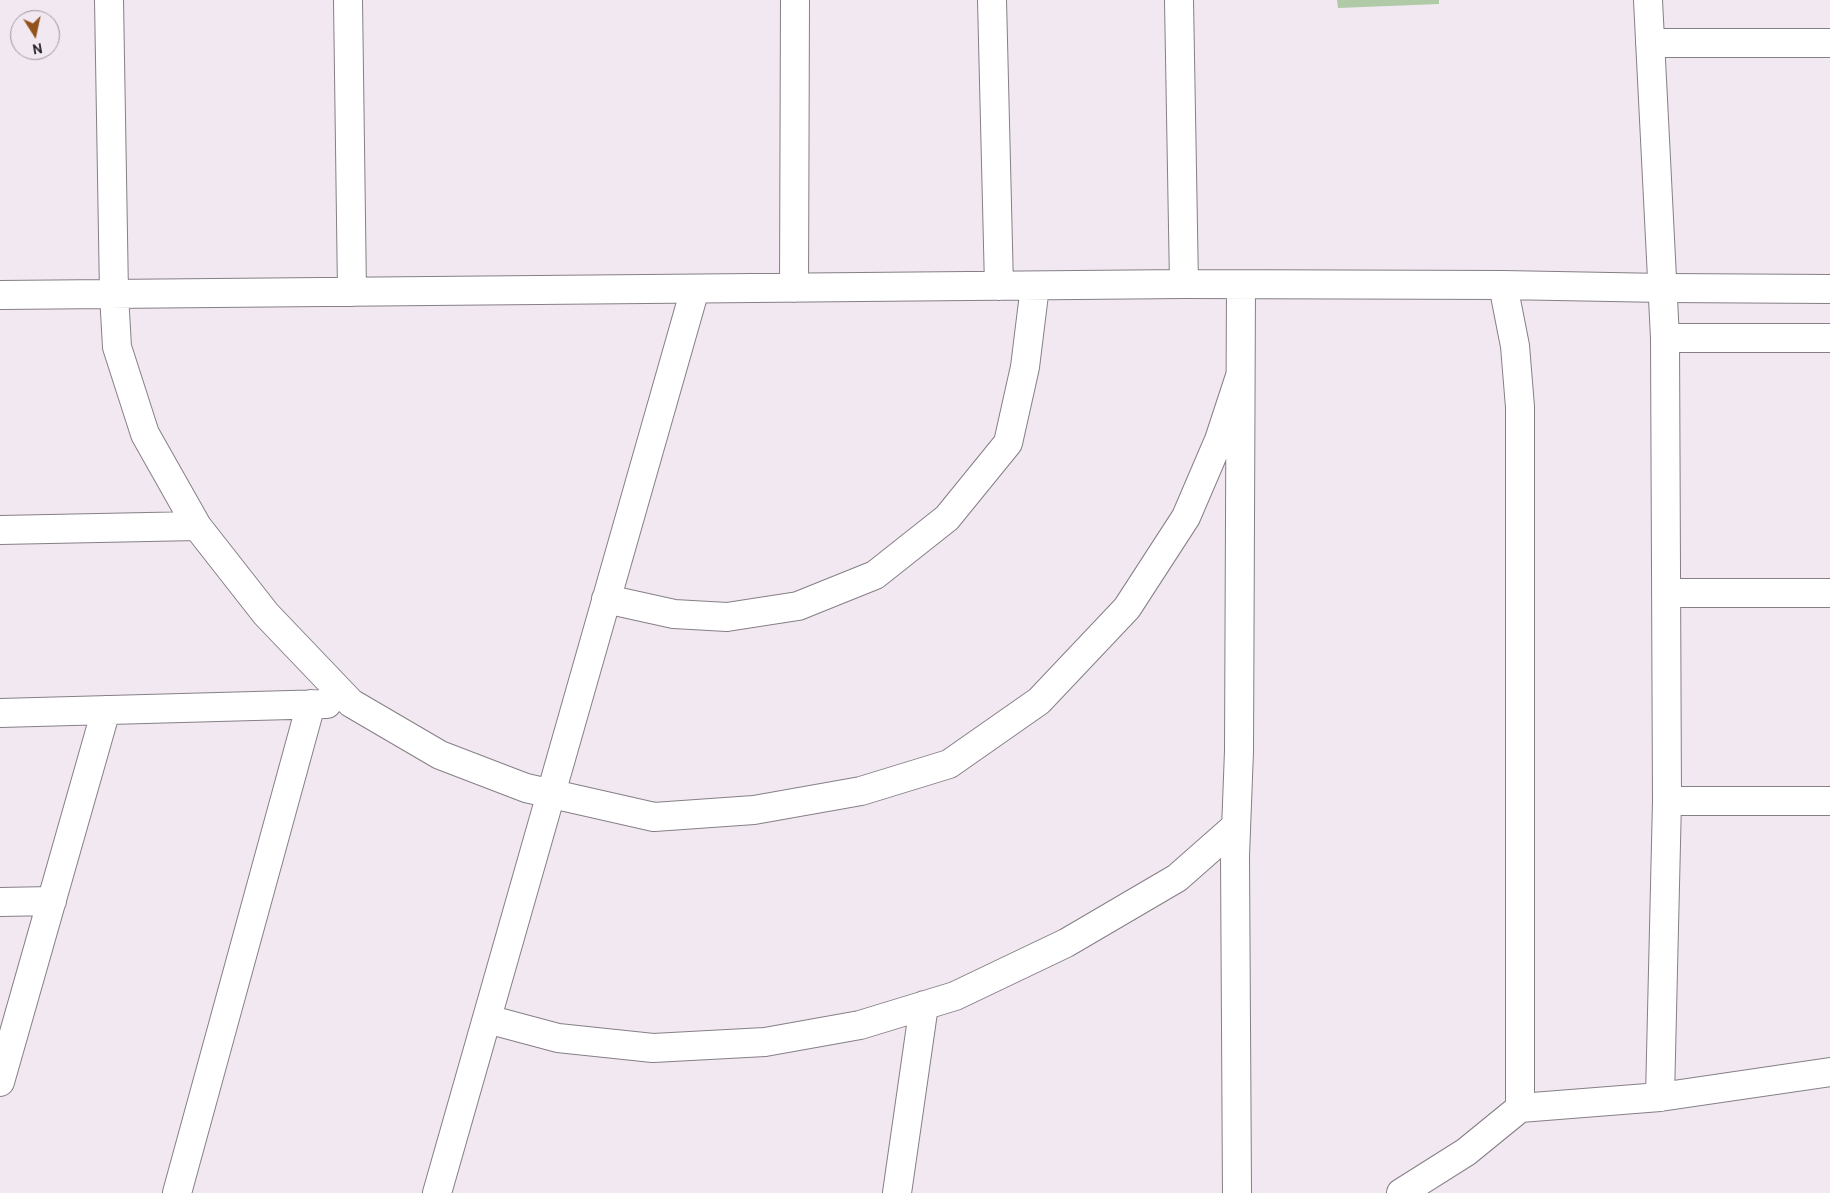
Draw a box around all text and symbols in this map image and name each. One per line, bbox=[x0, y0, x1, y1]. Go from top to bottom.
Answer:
north arrow bbox=[10, 10, 60, 60]
text: N bbox=[31, 39, 44, 59]

